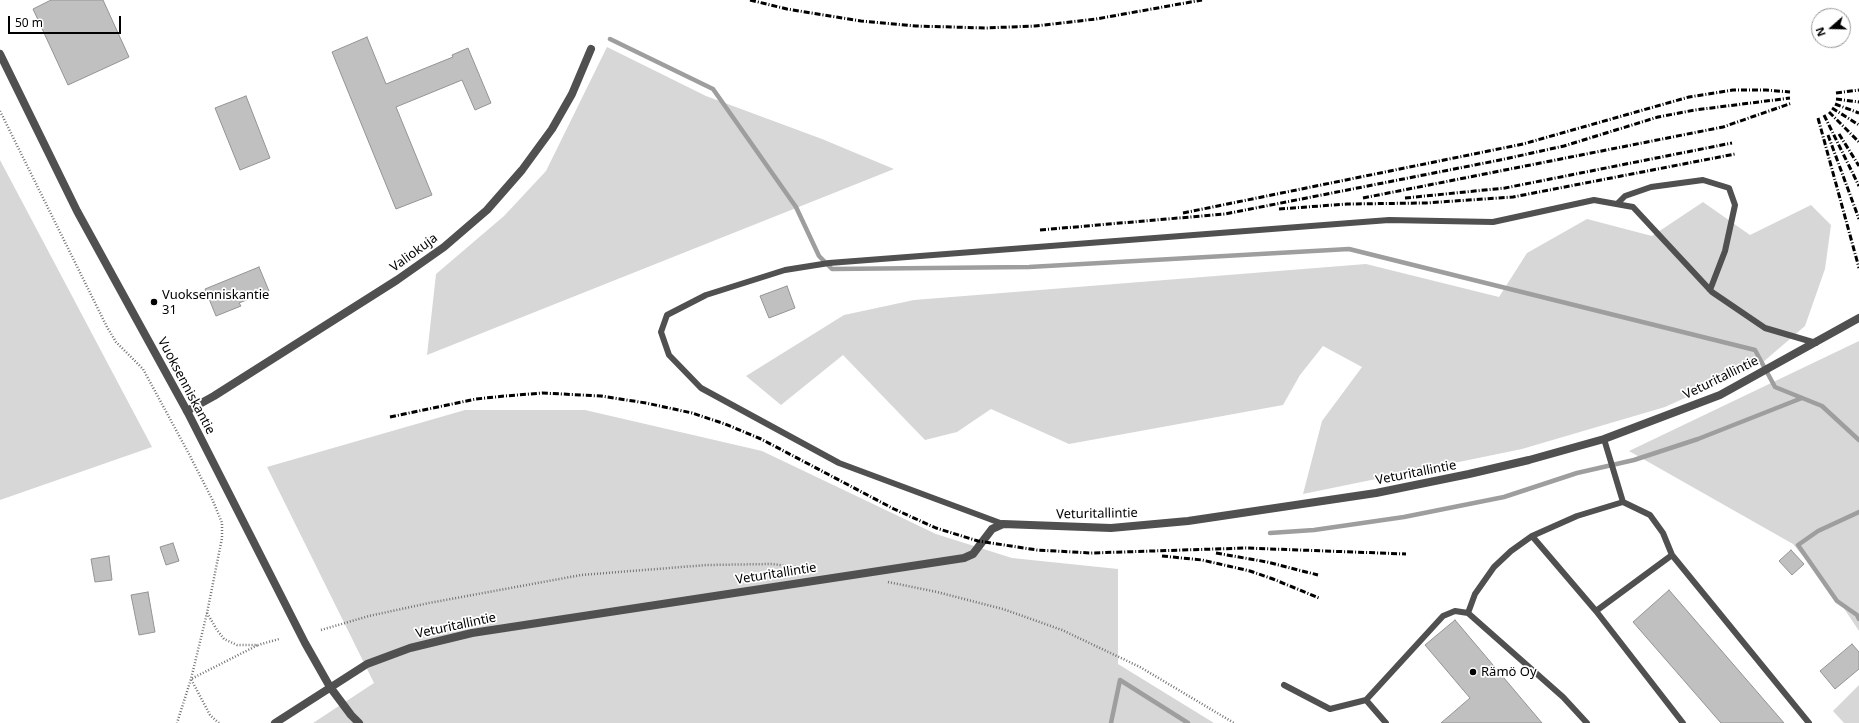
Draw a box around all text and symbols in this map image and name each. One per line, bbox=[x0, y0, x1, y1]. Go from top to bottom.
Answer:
scale bar bbox=[10, 8, 123, 34]
north arrow bbox=[1811, 8, 1851, 48]
text: 50 m bbox=[15, 14, 43, 31]
text: N bbox=[1812, 25, 1829, 39]
street label: Valiokuja bbox=[387, 231, 441, 275]
place label: Vuoksenniskantie 31 bbox=[162, 287, 269, 318]
marker: Vuoksenniskantie 31 bbox=[149, 297, 159, 307]
street label: Vuoksenniskantie bbox=[154, 335, 218, 437]
street label: Veturitallintie bbox=[1681, 353, 1761, 403]
street label: Veturitallintie bbox=[1374, 458, 1458, 488]
street label: Veturitallintie bbox=[1056, 505, 1138, 523]
street label: Veturitallintie bbox=[734, 560, 818, 588]
street label: Veturitallintie bbox=[414, 610, 498, 642]
place label: Rämö Oy bbox=[1481, 664, 1537, 680]
marker: Rämö Oy bbox=[1468, 667, 1478, 677]

